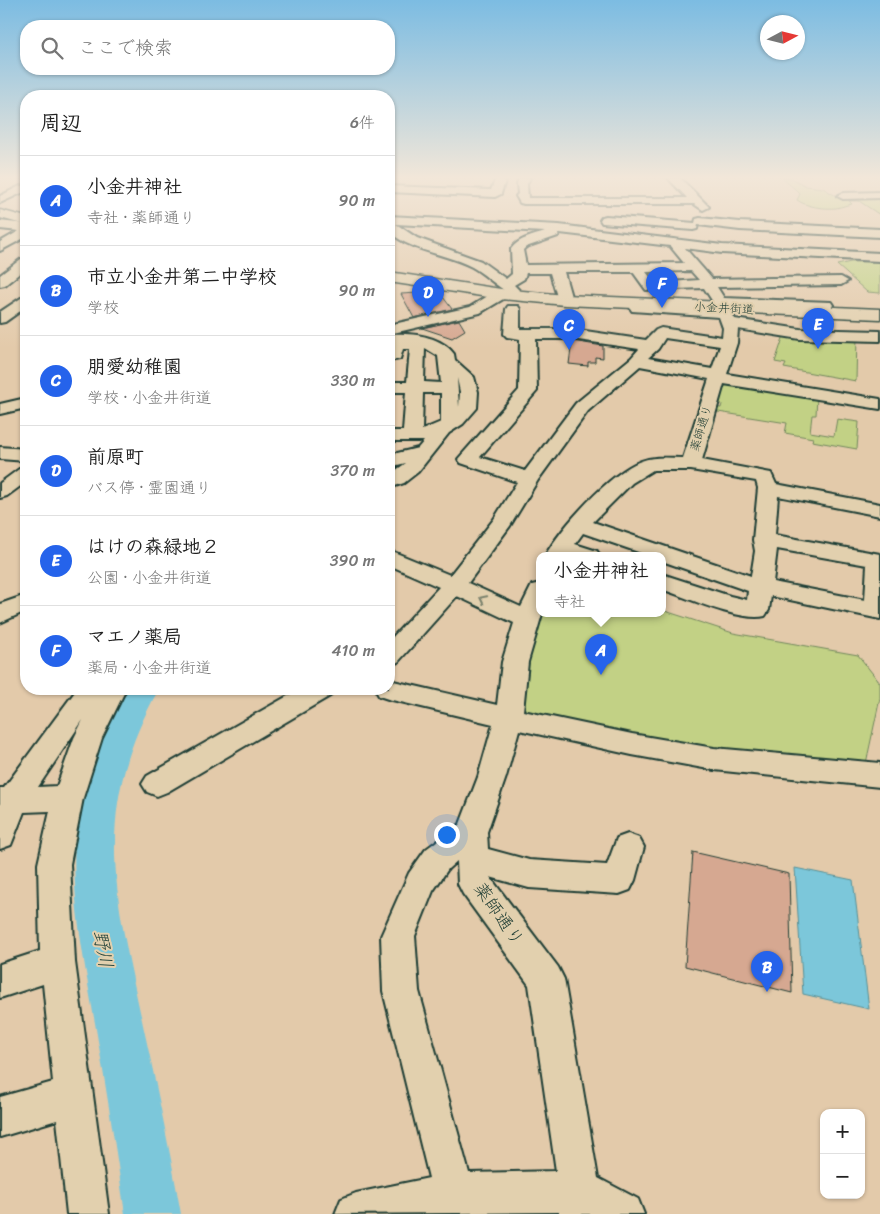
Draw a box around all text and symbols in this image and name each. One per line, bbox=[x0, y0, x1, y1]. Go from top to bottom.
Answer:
north arrow bbox=[760, 15, 805, 60]
search box bbox=[20, 20, 395, 75]
text: ここで検索 bbox=[78, 31, 173, 64]
icon: search bbox=[38, 34, 66, 62]
text: 周辺 bbox=[40, 104, 82, 142]
text: 6件 bbox=[350, 108, 375, 137]
text: 小金井神社 bbox=[87, 170, 182, 203]
text: A bbox=[51, 186, 61, 215]
text: 90 m bbox=[339, 186, 375, 215]
text: 寺社 · 薬師通り bbox=[87, 203, 196, 232]
text: 市立小金井第二中学校 bbox=[87, 260, 277, 293]
pin: F bbox=[646, 267, 678, 308]
text: B bbox=[51, 276, 61, 305]
text: 90 m bbox=[339, 276, 375, 305]
pin: D bbox=[412, 276, 444, 317]
text: 学校 bbox=[87, 293, 119, 322]
street label: 小金井街道 bbox=[693, 295, 755, 321]
pin: E bbox=[802, 308, 834, 349]
pin: C bbox=[553, 309, 585, 350]
text: 朋愛幼稚園 bbox=[87, 350, 182, 383]
text: C bbox=[51, 366, 61, 395]
text: 330 m bbox=[331, 366, 375, 395]
text: 学校 · 小金井街道 bbox=[87, 383, 212, 412]
street label: 薬師通り bbox=[683, 402, 719, 454]
text: 前原町 bbox=[87, 440, 144, 473]
text: D bbox=[51, 456, 61, 485]
text: 370 m bbox=[331, 456, 375, 485]
text: バス停 · 霊園通り bbox=[87, 473, 212, 502]
text: はけの森緑地２ bbox=[87, 530, 220, 563]
text: E bbox=[52, 546, 60, 575]
text: 390 m bbox=[330, 546, 375, 575]
popup bbox=[536, 552, 666, 617]
text: 小金井神社 bbox=[553, 554, 649, 587]
text: 公園 · 小金井街道 bbox=[87, 563, 212, 592]
text: 寺社 bbox=[553, 587, 586, 616]
one-way arrow bbox=[479, 594, 488, 605]
text: マエノ薬局 bbox=[87, 620, 182, 653]
pin: A bbox=[585, 634, 617, 675]
text: F bbox=[52, 636, 60, 665]
text: 410 m bbox=[332, 636, 375, 665]
text: 薬局 · 小金井街道 bbox=[87, 653, 212, 682]
your location bbox=[434, 822, 460, 848]
street label: 薬師通り bbox=[465, 875, 533, 953]
water label: 野川 bbox=[84, 928, 123, 971]
pin: B bbox=[751, 951, 783, 992]
map controls bbox=[820, 1109, 865, 1199]
button: + bbox=[820, 1109, 865, 1154]
button: − bbox=[820, 1154, 865, 1199]

